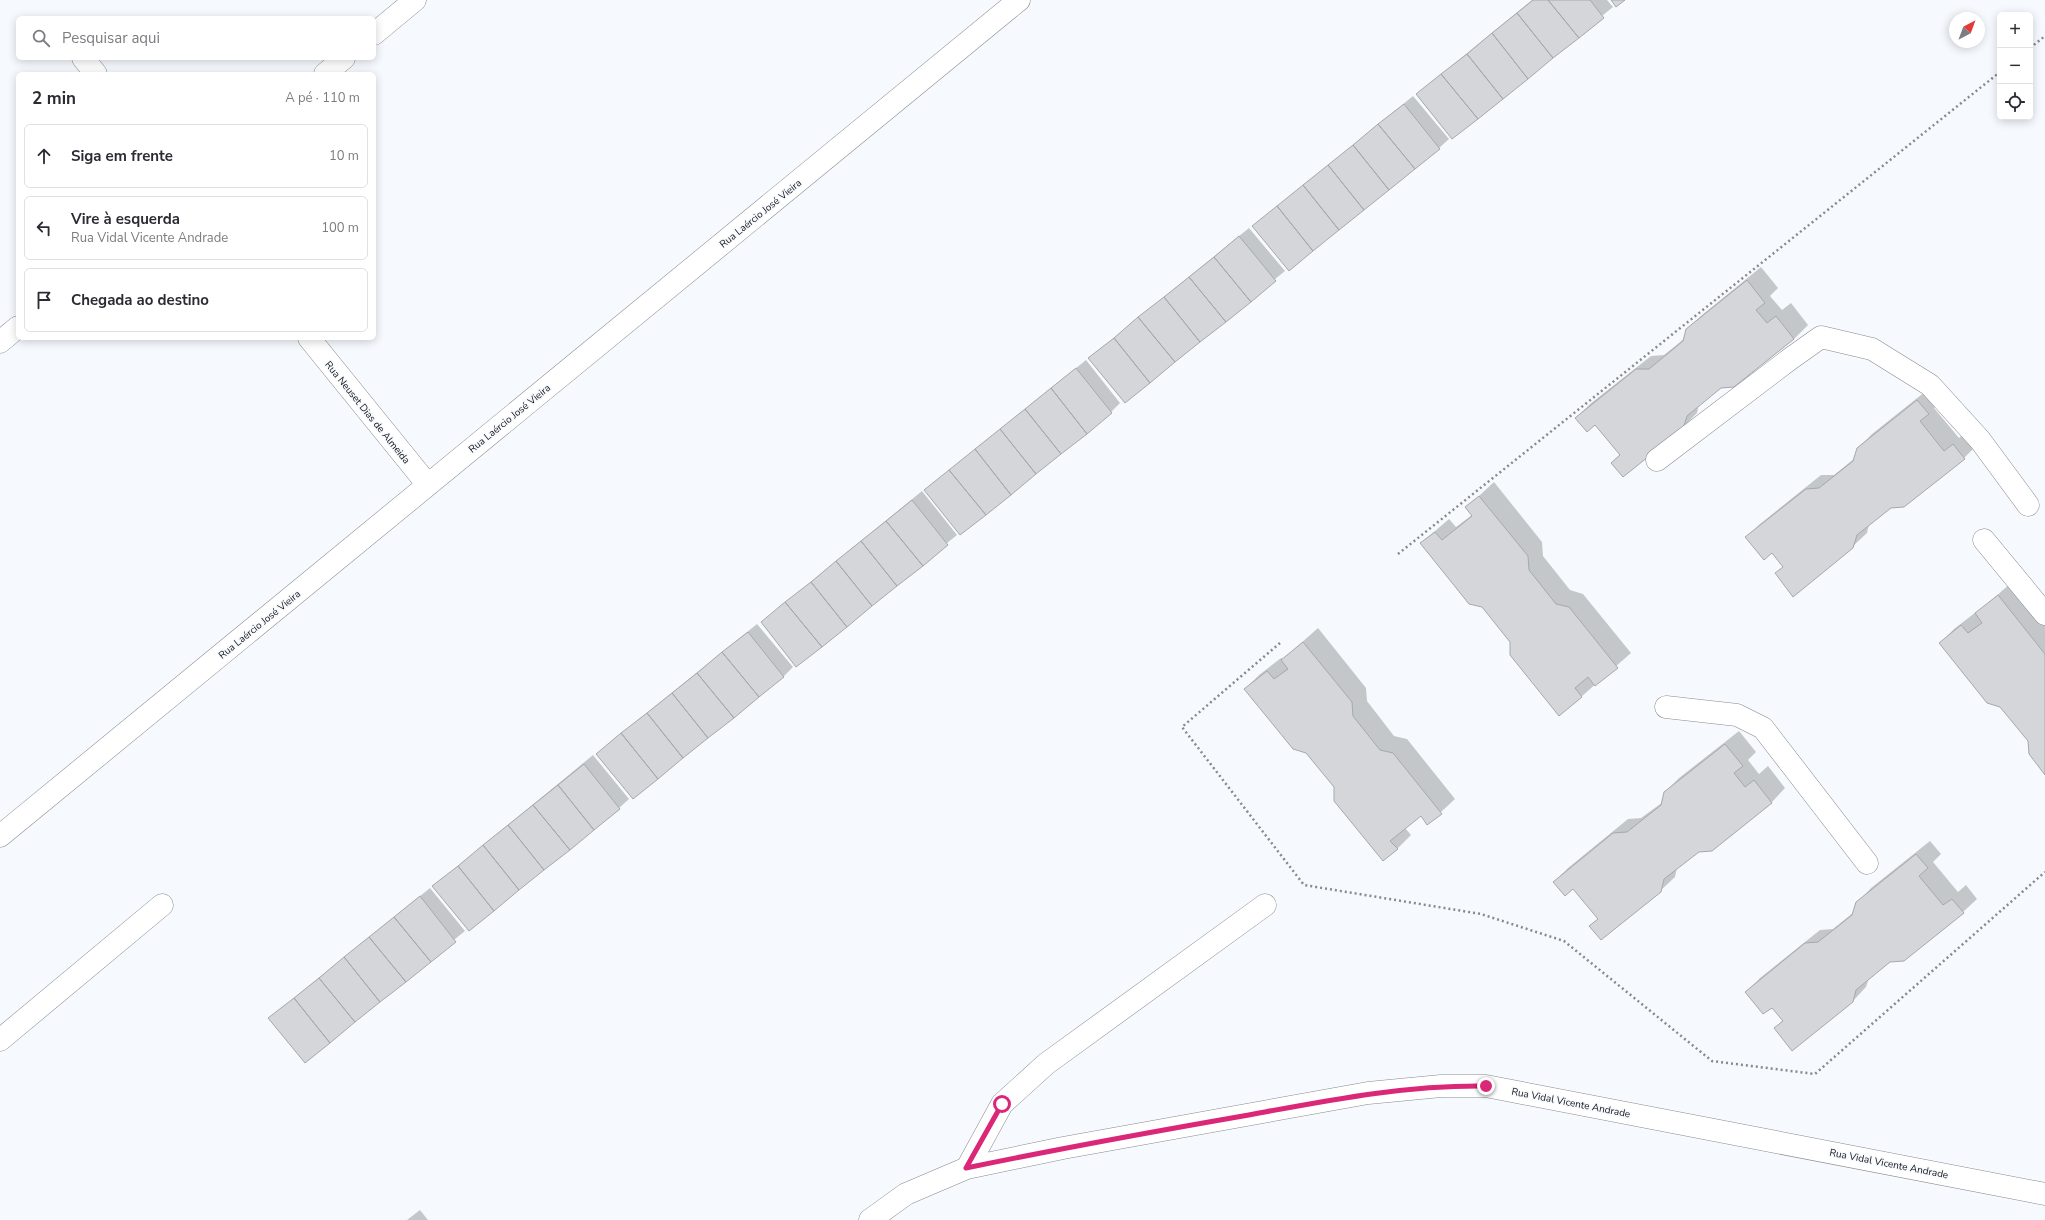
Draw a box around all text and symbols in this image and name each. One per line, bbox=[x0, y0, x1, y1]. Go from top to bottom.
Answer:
north arrow bbox=[1949, 12, 1985, 48]
map controls bbox=[1997, 12, 2033, 120]
button: + bbox=[1997, 12, 2033, 48]
search box bbox=[16, 16, 376, 60]
icon: search bbox=[30, 27, 52, 49]
text: Pesquisar aqui bbox=[62, 28, 160, 48]
button: − bbox=[1997, 48, 2033, 84]
button: locate bbox=[1997, 84, 2033, 120]
text: 2 min bbox=[32, 87, 76, 110]
text: A pé · 110 m bbox=[285, 89, 360, 107]
icon: ahead bbox=[33, 145, 55, 167]
text: Siga em frente bbox=[71, 146, 173, 166]
text: 10 m bbox=[329, 147, 359, 165]
street label: Rua Laércio José Vieira bbox=[717, 176, 805, 251]
text: Vire à esquerda bbox=[71, 209, 180, 229]
icon: left bbox=[33, 217, 55, 239]
text: 100 m bbox=[321, 219, 359, 237]
text: Rua Vidal Vicente Andrade bbox=[71, 229, 228, 247]
icon: arrive bbox=[33, 289, 55, 311]
text: Chegada ao destino bbox=[71, 290, 209, 310]
street label: Rua Neuset Dias de Almeida bbox=[321, 358, 413, 467]
street label: Rua Laércio José Vieira bbox=[466, 381, 554, 456]
street label: Rua Laércio José Vieira bbox=[216, 587, 304, 662]
route end bbox=[1477, 1077, 1495, 1095]
street label: Rua Vidal Vicente Andrade bbox=[1510, 1085, 1631, 1121]
route start bbox=[993, 1095, 1011, 1113]
street label: Rua Vidal Vicente Andrade bbox=[1828, 1146, 1949, 1182]

